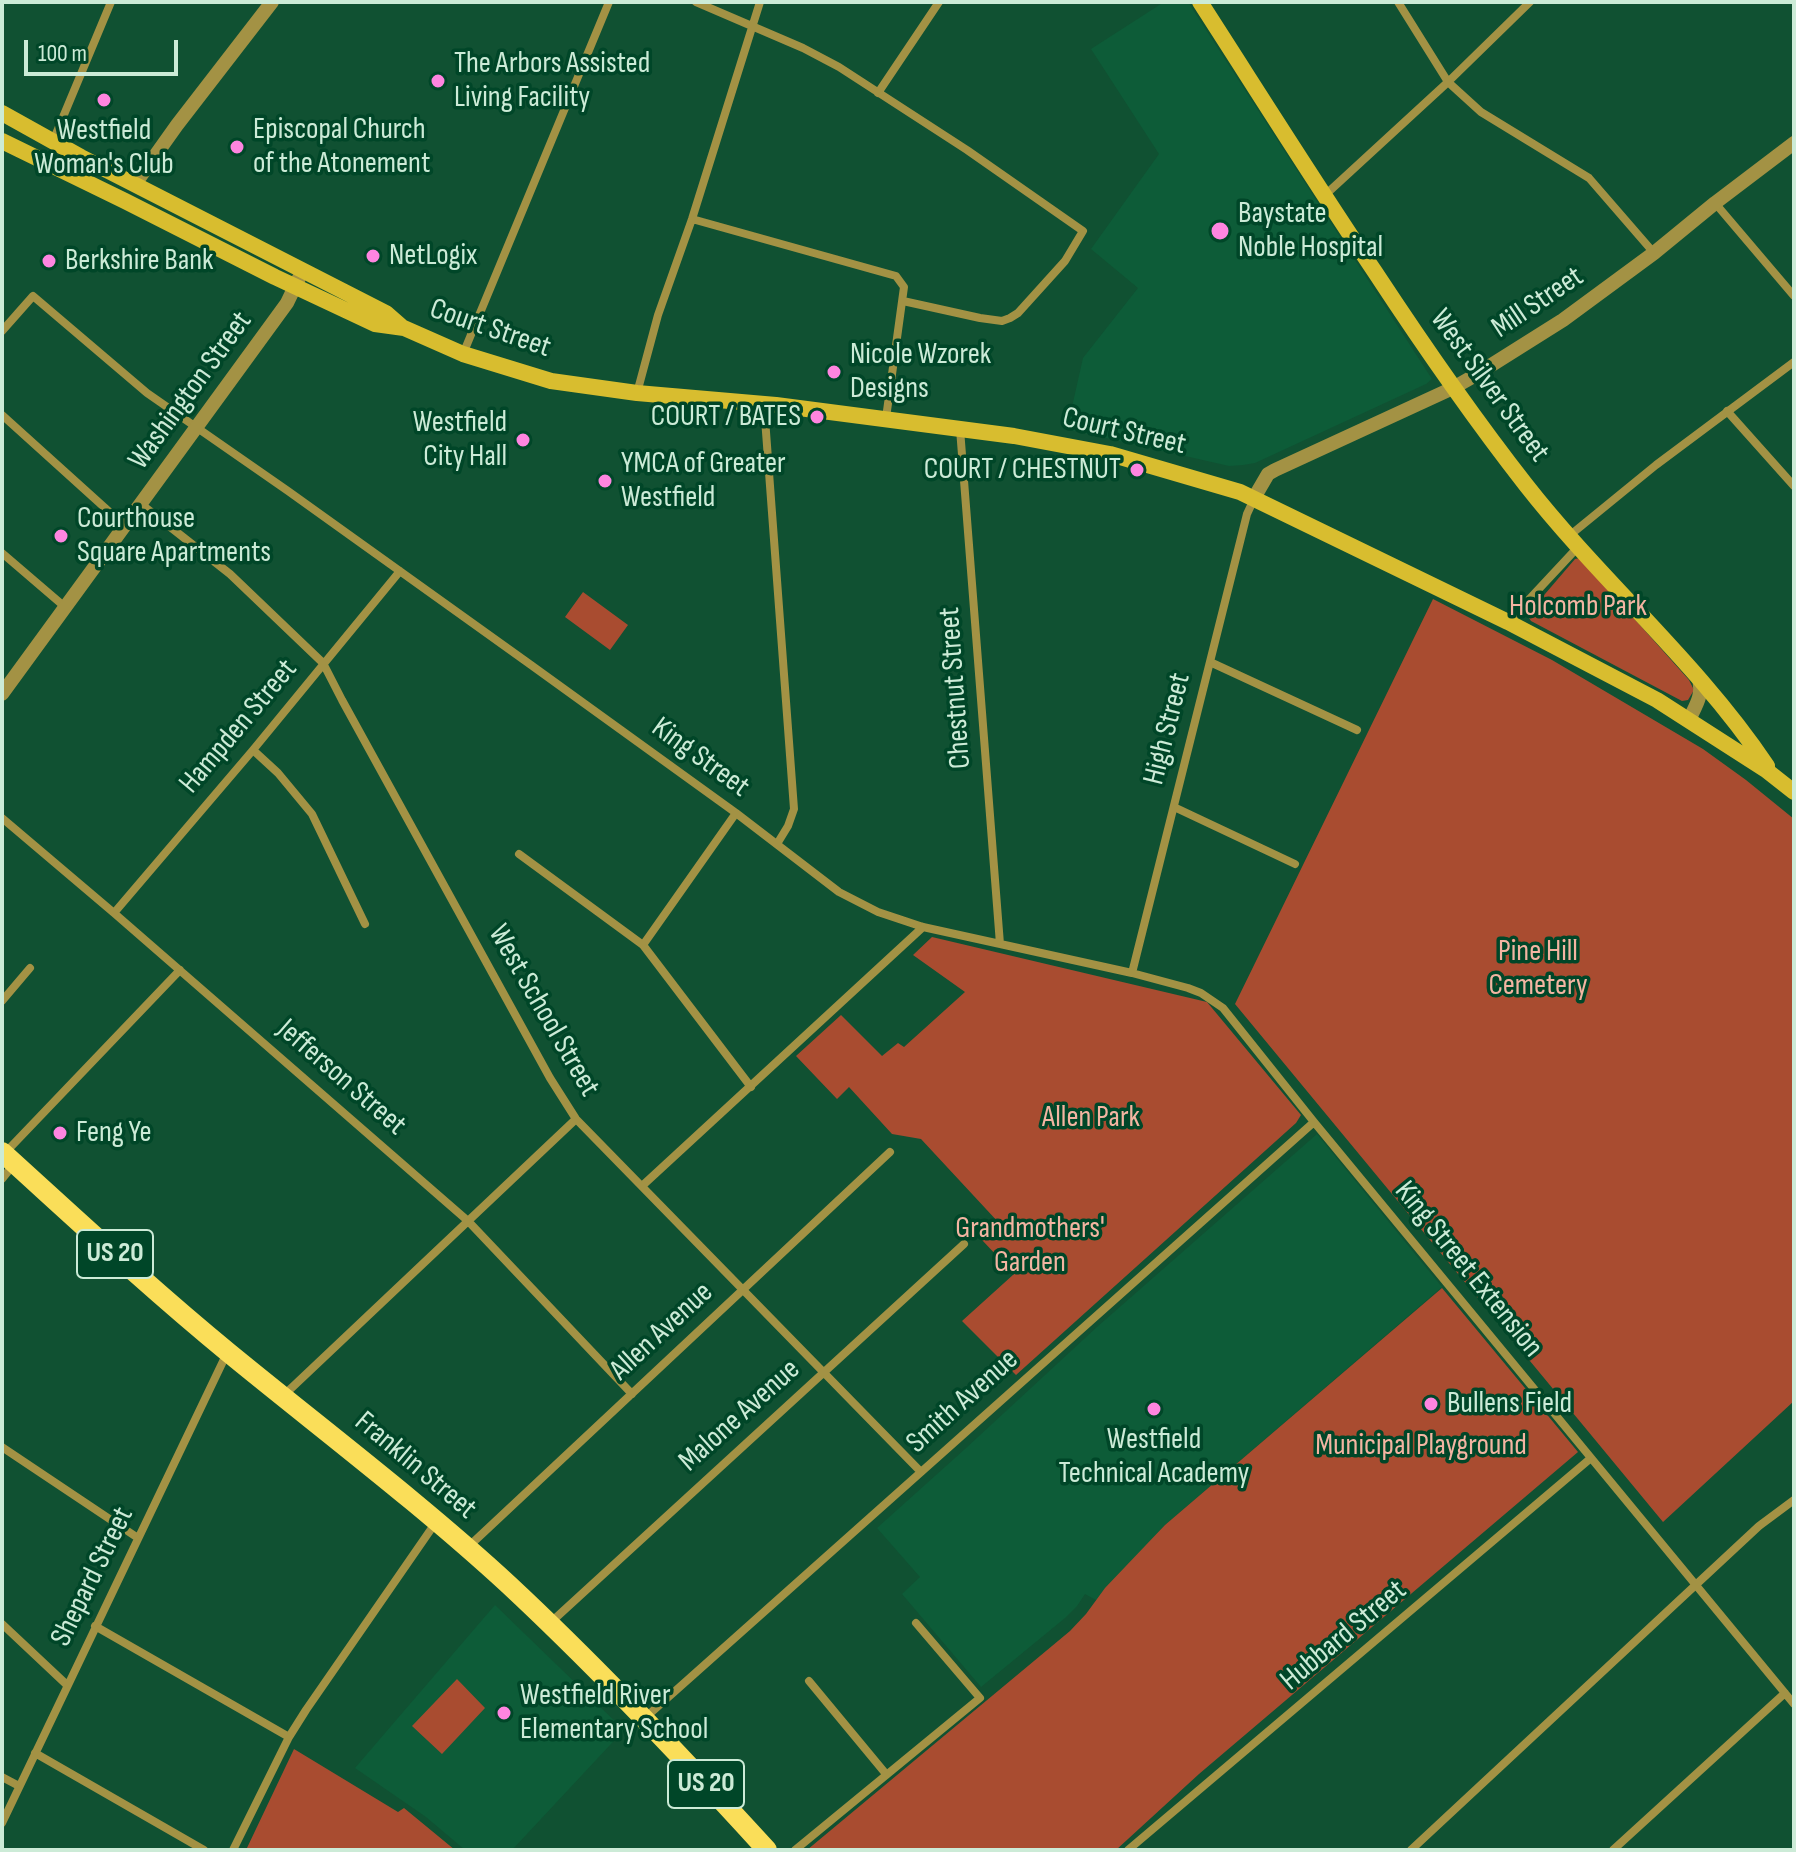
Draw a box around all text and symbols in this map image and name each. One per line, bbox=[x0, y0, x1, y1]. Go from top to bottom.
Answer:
scale bar bbox=[28, 24, 182, 74]
text: 100 m bbox=[38, 39, 87, 68]
place label: The Arbors Assisted Living Facility bbox=[454, 46, 650, 116]
marker: The Arbors Assisted Living Facility bbox=[429, 72, 447, 90]
marker: Westfield Woman's Club bbox=[95, 91, 113, 109]
place label: Episcopal Church of the Atonement bbox=[253, 112, 430, 182]
place label: Westfield Woman's Club bbox=[34, 113, 174, 184]
marker: Episcopal Church of the Atonement bbox=[228, 138, 246, 156]
place label: Baystate Noble Hospital bbox=[1238, 196, 1383, 266]
marker: Baystate Noble Hospital bbox=[1209, 220, 1231, 242]
place label: NetLogix bbox=[389, 238, 477, 274]
place label: Berkshire Bank bbox=[65, 243, 213, 279]
marker: NetLogix bbox=[364, 247, 382, 265]
marker: Berkshire Bank bbox=[40, 252, 58, 270]
street label: Mill Street bbox=[1485, 259, 1591, 347]
street label: Court Street bbox=[425, 292, 555, 366]
street label: West Silver Street bbox=[1422, 303, 1556, 469]
street label: Washington Street bbox=[122, 305, 260, 477]
place label: Nicole Wzorek Designs bbox=[850, 337, 991, 408]
marker: Nicole Wzorek Designs bbox=[825, 363, 843, 381]
place label: COURT / BATES bbox=[651, 399, 801, 435]
street label: Court Street bbox=[1059, 400, 1189, 464]
place label: Westfield City Hall bbox=[413, 405, 507, 476]
marker: COURT / BATES bbox=[808, 408, 826, 426]
marker: Westfield City Hall bbox=[514, 431, 532, 449]
place label: YMCA of Greater Westfield bbox=[621, 446, 786, 516]
place label: COURT / CHESTNUT bbox=[924, 452, 1121, 488]
marker: COURT / CHESTNUT bbox=[1128, 461, 1146, 479]
marker: YMCA of Greater Westfield bbox=[596, 472, 614, 490]
place label: Courthouse Square Apartments bbox=[77, 501, 271, 572]
marker: Courthouse Square Apartments bbox=[52, 527, 70, 545]
park label: Holcomb Park bbox=[1509, 589, 1647, 625]
street label: Chestnut Street bbox=[932, 606, 980, 770]
street label: Hampden Street bbox=[173, 653, 305, 801]
street label: High Street bbox=[1137, 669, 1199, 789]
street label: King Street bbox=[644, 710, 756, 806]
street label: West School Street bbox=[479, 919, 607, 1103]
park label: Pine Hill Cemetery bbox=[1489, 934, 1587, 1004]
street label: Jefferson Street bbox=[269, 1012, 413, 1144]
park label: Allen Park bbox=[1042, 1100, 1140, 1136]
place label: Feng Ye bbox=[76, 1115, 152, 1151]
marker: Feng Ye bbox=[51, 1124, 69, 1142]
street label: King Street Extension bbox=[1386, 1175, 1550, 1365]
park label: Grandmothers' Garden bbox=[955, 1211, 1105, 1282]
road number: US 20 bbox=[77, 1230, 153, 1278]
street label: Allen Avenue bbox=[603, 1275, 721, 1389]
street label: Smith Avenue bbox=[900, 1343, 1026, 1461]
street label: Malone Avenue bbox=[672, 1352, 808, 1480]
place label: Bullens Field bbox=[1447, 1386, 1572, 1422]
marker: Bullens Field bbox=[1422, 1395, 1440, 1413]
marker: Westfield Technical Academy bbox=[1145, 1400, 1163, 1418]
street label: Franklin Street bbox=[347, 1405, 483, 1527]
place label: Westfield Technical Academy bbox=[1059, 1422, 1249, 1492]
park label: Municipal Playground bbox=[1315, 1428, 1527, 1464]
street label: Shepard Street bbox=[44, 1502, 142, 1652]
street label: Hubbard Street bbox=[1274, 1573, 1414, 1699]
place label: Westfield River Elementary School bbox=[520, 1678, 708, 1748]
marker: Westfield River Elementary School bbox=[495, 1704, 513, 1722]
road number: US 20 bbox=[668, 1760, 744, 1808]

